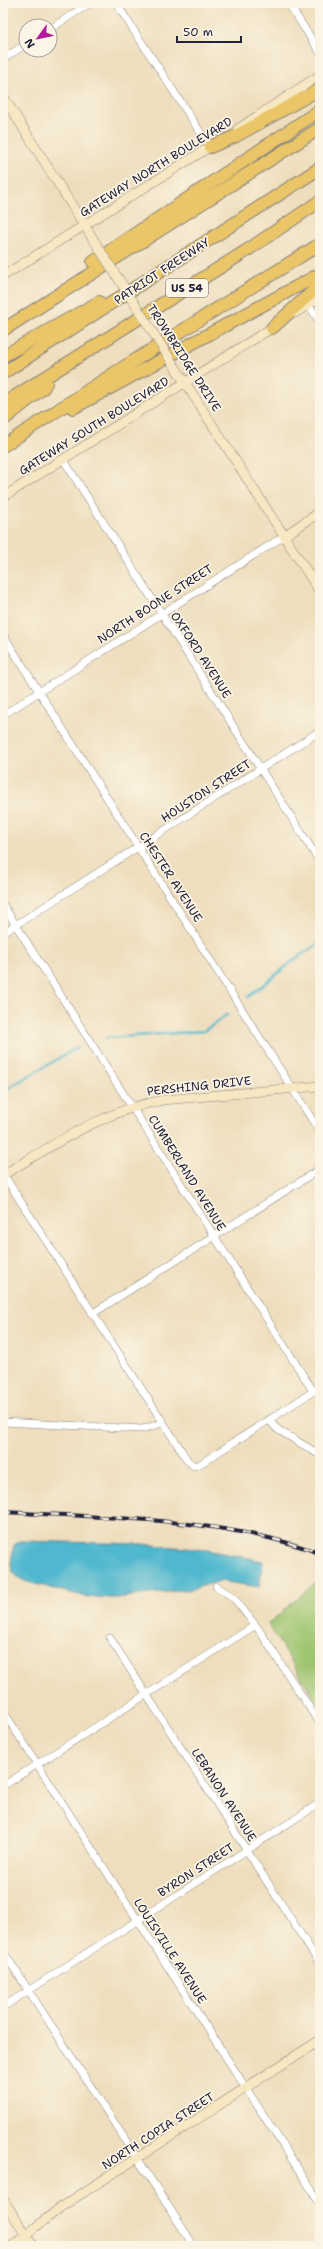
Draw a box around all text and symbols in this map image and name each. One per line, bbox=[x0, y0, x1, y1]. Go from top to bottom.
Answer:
north arrow bbox=[18, 18, 58, 58]
scale bar bbox=[177, 18, 241, 44]
text: 50 m bbox=[183, 24, 213, 40]
text: N bbox=[21, 35, 39, 51]
street label: GATEWAY NORTH BOULEVARD bbox=[77, 113, 235, 221]
street label: PATRIOT FREEWAY bbox=[111, 234, 214, 308]
road number: US 54 bbox=[166, 279, 208, 297]
street label: TROWBRIDGE DRIVE bbox=[143, 301, 225, 415]
street label: GATEWAY SOUTH BOULEVARD bbox=[16, 373, 172, 479]
street label: NORTH BOONE STREET bbox=[94, 560, 216, 647]
street label: OXFORD AVENUE bbox=[167, 609, 235, 701]
street label: HOUSTON STREET bbox=[158, 756, 255, 826]
street label: CHESTER AVENUE bbox=[136, 829, 206, 925]
street label: PERSHING DRIVE bbox=[146, 1073, 252, 1099]
street label: CUMBERLAND AVENUE bbox=[145, 1112, 229, 1234]
street label: LEBANON AVENUE bbox=[188, 1745, 260, 1845]
street label: BYRON STREET bbox=[155, 1839, 238, 1901]
street label: LOUISVILLE AVENUE bbox=[130, 1895, 210, 2007]
street label: NORTH COPIA STREET bbox=[99, 2088, 218, 2173]

